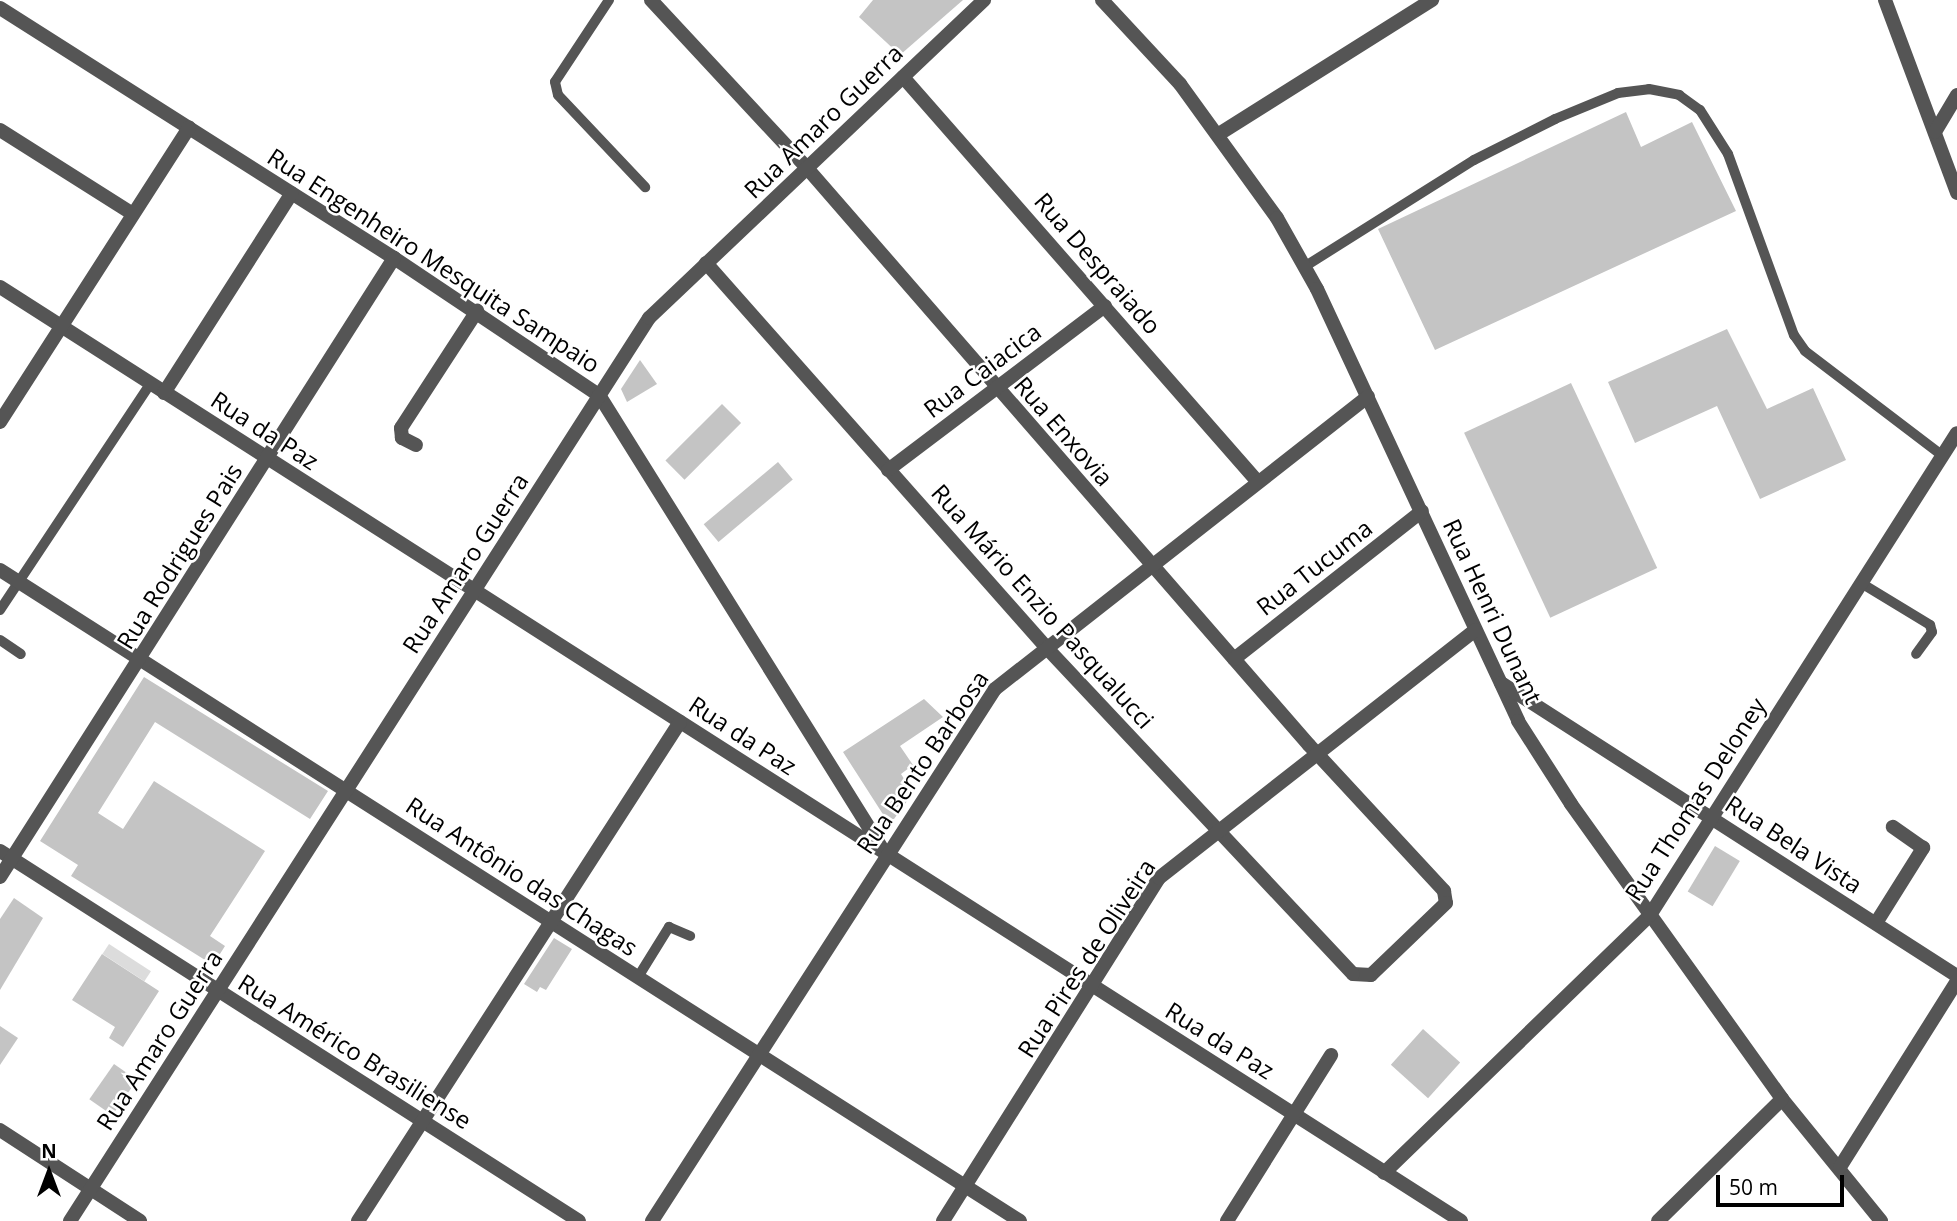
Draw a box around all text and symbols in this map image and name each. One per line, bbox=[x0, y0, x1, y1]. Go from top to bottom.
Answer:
street label: Rua Amaro Guerra bbox=[738, 38, 908, 204]
street label: Rua Engenheiro Mesquita Sampaio bbox=[262, 142, 606, 378]
street label: Rua Despraiado bbox=[1029, 186, 1167, 340]
street label: Rua Caiacica bbox=[918, 317, 1046, 423]
street label: Rua Enxovia bbox=[1009, 370, 1119, 492]
street label: Rua da Paz bbox=[206, 385, 324, 475]
street label: Rua Rodrigues Pais bbox=[110, 458, 248, 654]
street label: Rua Amaro Guerra bbox=[396, 468, 534, 658]
street label: Rua Mário Enzio Pasqualucci bbox=[926, 478, 1160, 734]
street label: Rua Tucuma bbox=[1250, 513, 1378, 621]
street label: Rua Henri Dunant bbox=[1438, 514, 1548, 708]
street label: Rua Bento Barbosa bbox=[850, 665, 994, 859]
street label: Rua da Paz bbox=[684, 690, 802, 780]
street label: Rua Thomas Deloney bbox=[1619, 692, 1771, 906]
street label: Rua Bela Vista bbox=[1720, 789, 1868, 899]
street label: Rua Antônio das Chagas bbox=[401, 790, 643, 962]
street label: Rua Pires de Oliveira bbox=[1011, 854, 1161, 1062]
street label: Rua Amaro Guerra bbox=[90, 945, 228, 1135]
street label: Rua Américo Brasiliense bbox=[233, 967, 477, 1135]
street label: Rua da Paz bbox=[1160, 995, 1280, 1085]
north arrow bbox=[14, 1137, 84, 1207]
text: N bbox=[41, 1138, 57, 1164]
scale bar bbox=[1719, 1162, 1847, 1206]
text: 50 m bbox=[1729, 1173, 1778, 1201]

